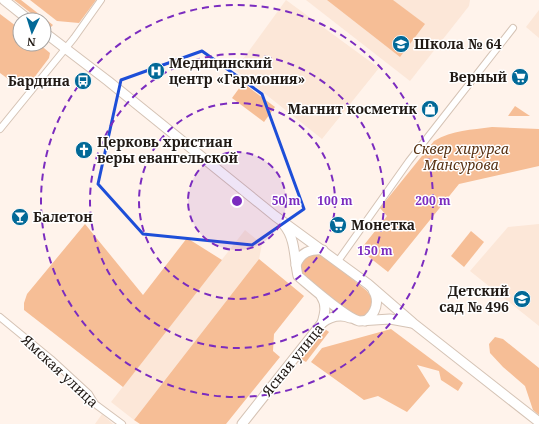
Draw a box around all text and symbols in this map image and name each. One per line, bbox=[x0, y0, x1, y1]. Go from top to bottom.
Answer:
north arrow bbox=[12, 12, 52, 52]
school or university icon: Школа № 64 bbox=[391, 34, 411, 54]
place label: Школа № 64 bbox=[414, 34, 502, 53]
text: N bbox=[26, 35, 36, 50]
place label: Медицинский центр «Гармония» bbox=[169, 53, 305, 88]
hospital icon: Медицинский центр «Гармония» bbox=[146, 61, 166, 81]
place label: Верный bbox=[449, 67, 507, 86]
supermarket icon: Верный bbox=[510, 67, 530, 87]
place label: Бардина bbox=[8, 71, 70, 90]
bus stop icon: Бардина bbox=[73, 71, 93, 91]
place label: Магнит косметик bbox=[287, 99, 417, 118]
shop icon: Магнит косметик bbox=[420, 99, 440, 119]
place label: Церковь христиан веры евангельской bbox=[97, 132, 239, 167]
park label: Сквер хирурга Мансурова bbox=[413, 139, 509, 174]
church icon: Церковь христиан веры евангельской bbox=[74, 140, 94, 160]
text: 50 m bbox=[272, 192, 300, 209]
text: 100 m bbox=[317, 192, 353, 209]
text: 200 m bbox=[415, 192, 451, 209]
centre of rings bbox=[230, 194, 244, 208]
bar icon: Балетон bbox=[10, 207, 30, 227]
place label: Балетон bbox=[33, 207, 93, 226]
supermarket icon: Монетка bbox=[328, 215, 348, 235]
place label: Монетка bbox=[351, 215, 415, 234]
text: 150 m bbox=[357, 242, 393, 259]
place label: Детский сад № 496 bbox=[439, 281, 509, 316]
school or university icon: Детский сад № 496 bbox=[512, 289, 532, 309]
street label: Ясная улица bbox=[257, 319, 328, 401]
street label: Ямская улица bbox=[17, 329, 103, 411]

